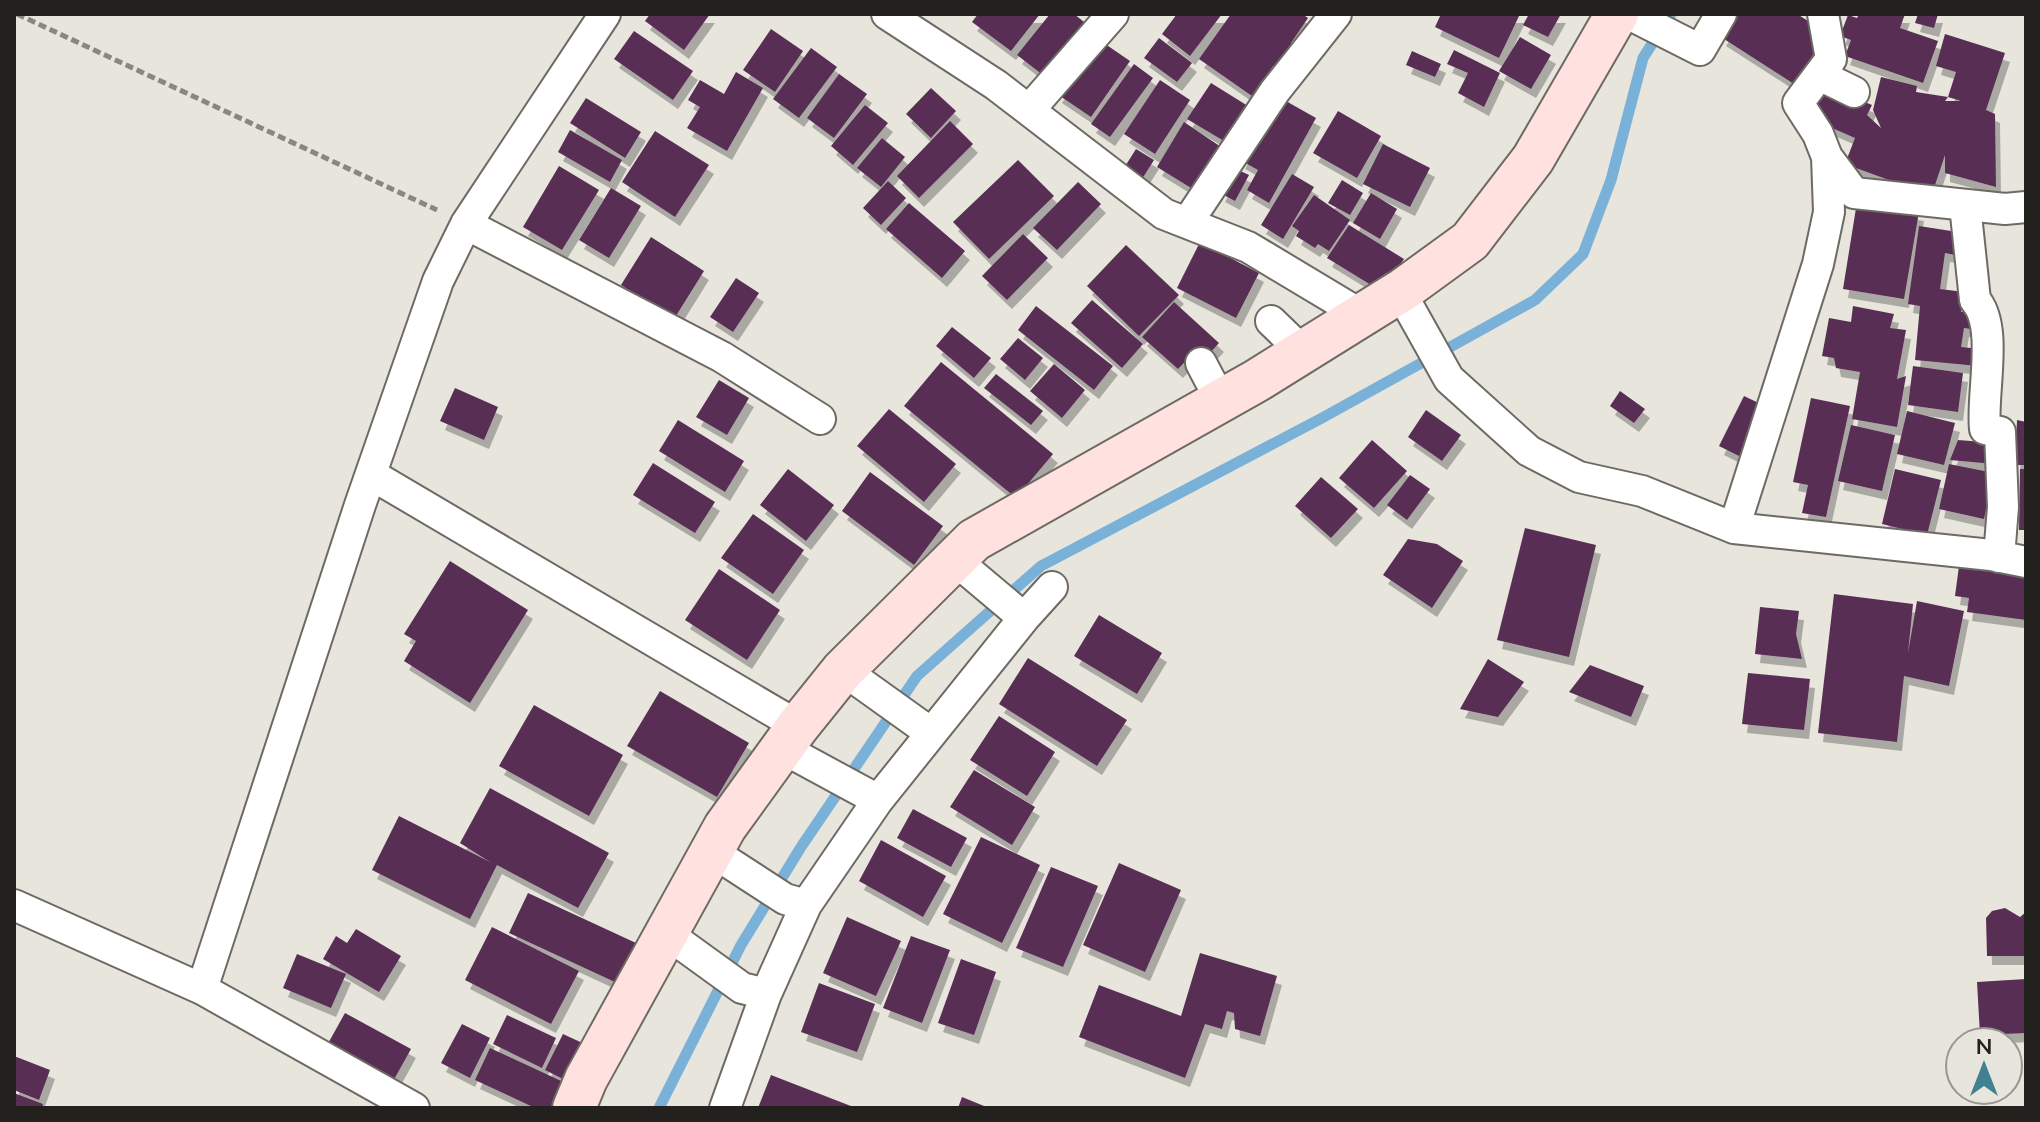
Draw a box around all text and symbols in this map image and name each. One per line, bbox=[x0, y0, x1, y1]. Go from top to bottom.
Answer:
north arrow bbox=[1944, 1026, 2024, 1106]
text: N bbox=[1976, 1032, 1992, 1060]

